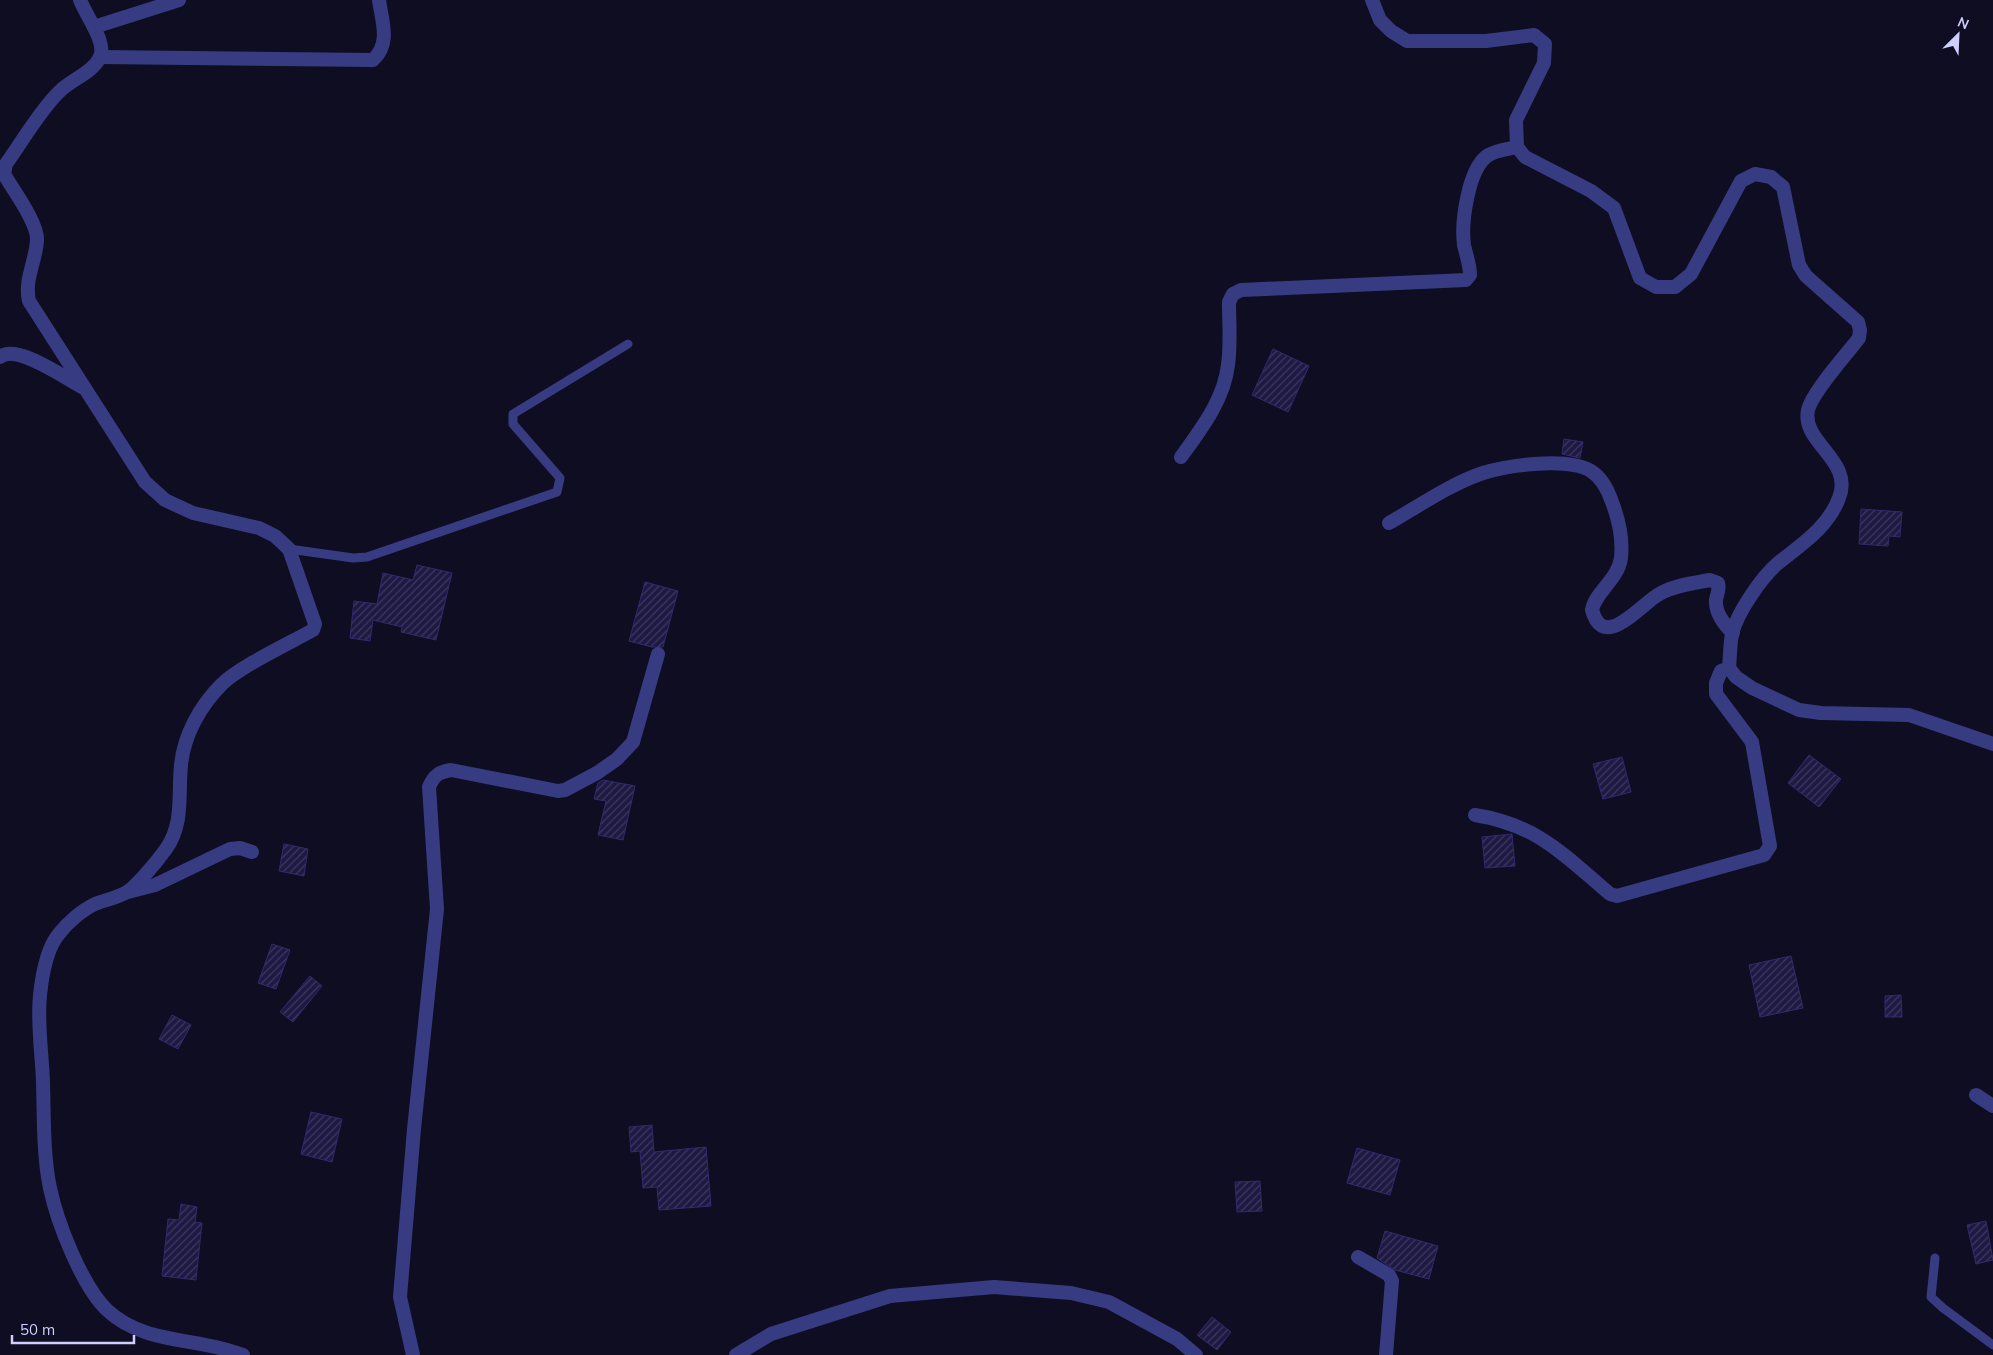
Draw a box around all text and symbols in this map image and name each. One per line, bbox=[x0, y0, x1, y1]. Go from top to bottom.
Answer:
north arrow bbox=[1933, 10, 1983, 60]
text: N bbox=[1955, 13, 1972, 33]
scale bar bbox=[12, 1312, 135, 1344]
text: 50 m bbox=[20, 1320, 55, 1339]

